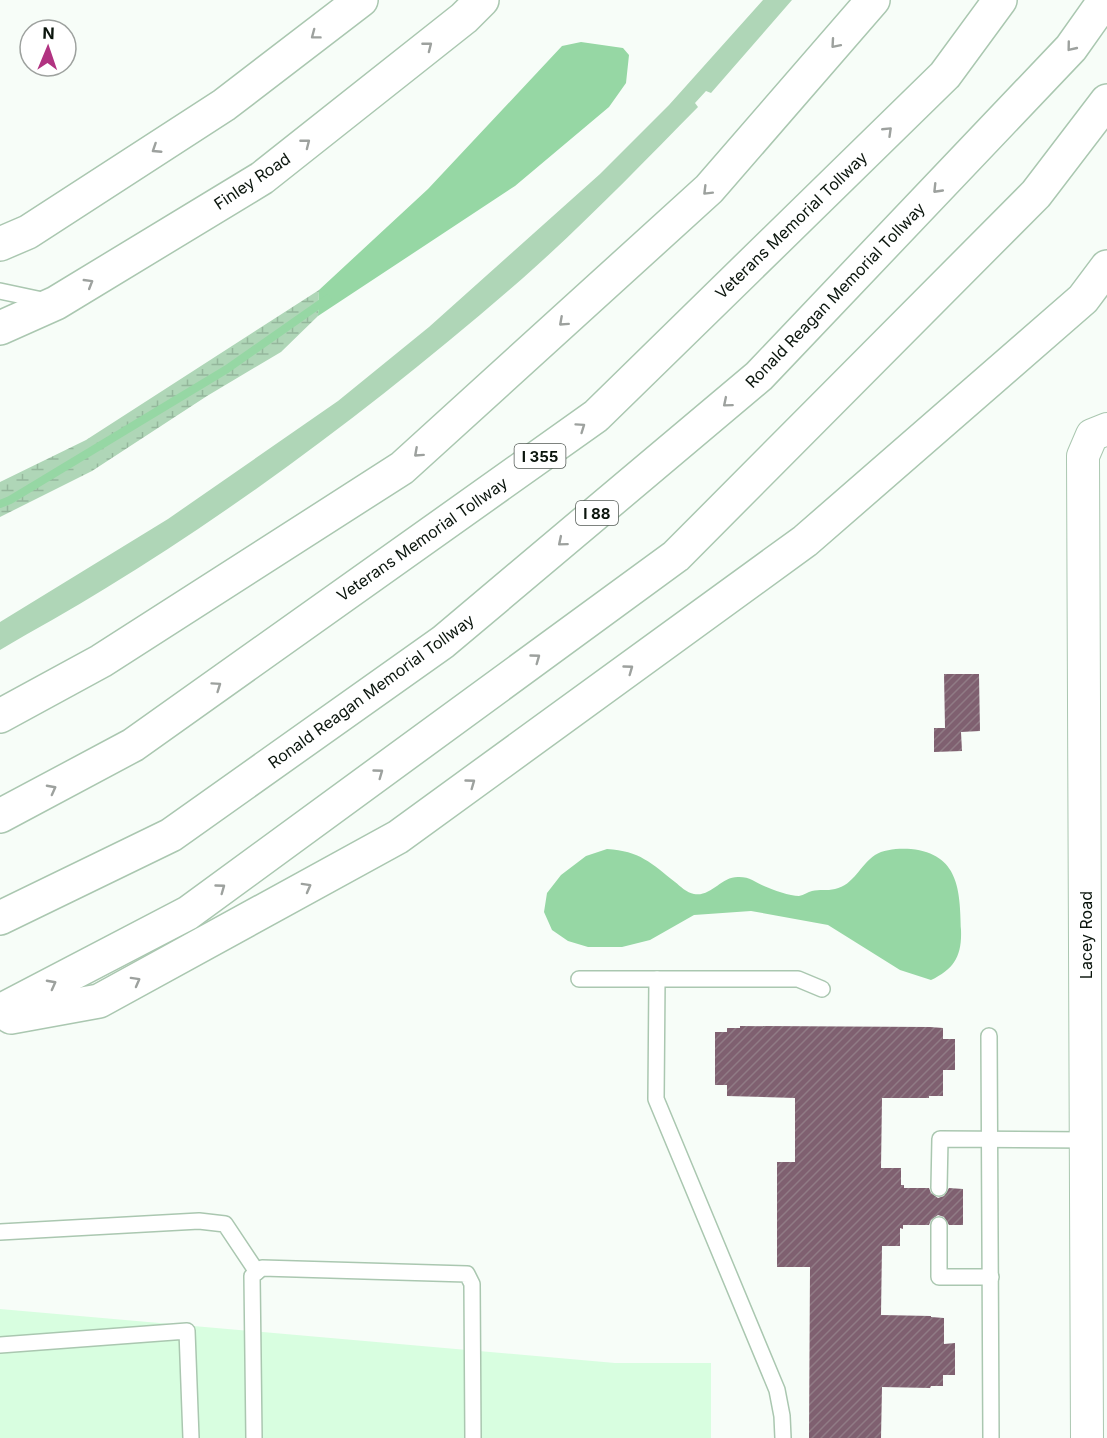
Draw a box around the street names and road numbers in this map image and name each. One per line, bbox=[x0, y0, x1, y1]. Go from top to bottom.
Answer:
street label: Veterans Memorial Tollway bbox=[711, 147, 871, 303]
street label: Finley Road bbox=[210, 148, 294, 214]
street label: Ronald Reagan Memorial Tollway bbox=[741, 198, 929, 392]
road number: I 355 bbox=[514, 444, 566, 468]
street label: Veterans Memorial Tollway bbox=[333, 472, 511, 606]
road number: I 88 bbox=[576, 501, 618, 525]
street label: Ronald Reagan Memorial Tollway bbox=[264, 610, 478, 772]
street label: Lacey Road bbox=[1076, 891, 1096, 979]

